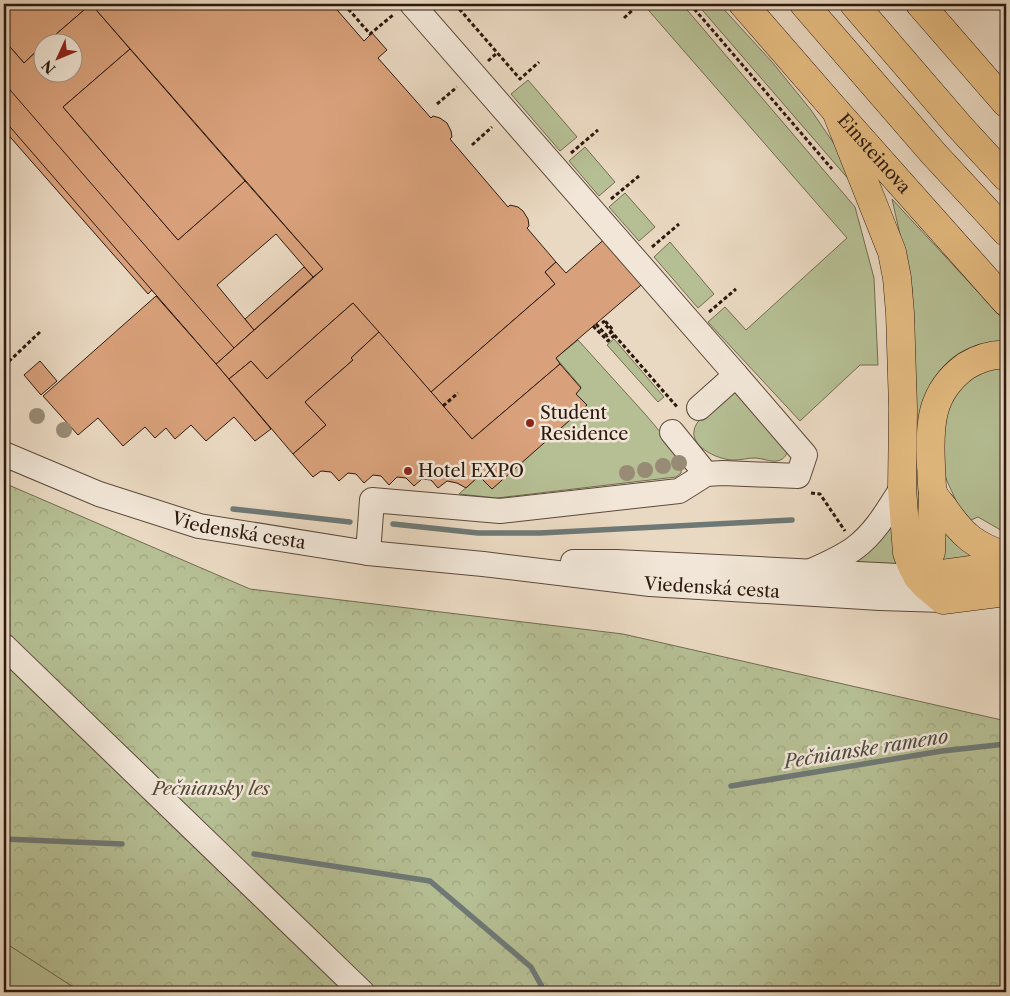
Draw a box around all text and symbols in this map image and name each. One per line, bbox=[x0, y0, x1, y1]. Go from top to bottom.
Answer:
north arrow bbox=[32, 32, 82, 82]
text: N bbox=[38, 56, 59, 78]
street label: Einsteinova bbox=[833, 109, 916, 199]
place label: Student Residence bbox=[540, 402, 628, 445]
marker: Student Residence bbox=[524, 417, 536, 429]
place label: Hotel EXPO bbox=[418, 460, 524, 482]
marker: Hotel EXPO bbox=[402, 465, 414, 477]
street label: Viedenská cesta bbox=[168, 507, 308, 554]
street label: Viedenská cesta bbox=[642, 573, 781, 603]
water label: Pečnianske rameno bbox=[780, 725, 950, 774]
park label: Pečniansky les bbox=[150, 778, 270, 800]

